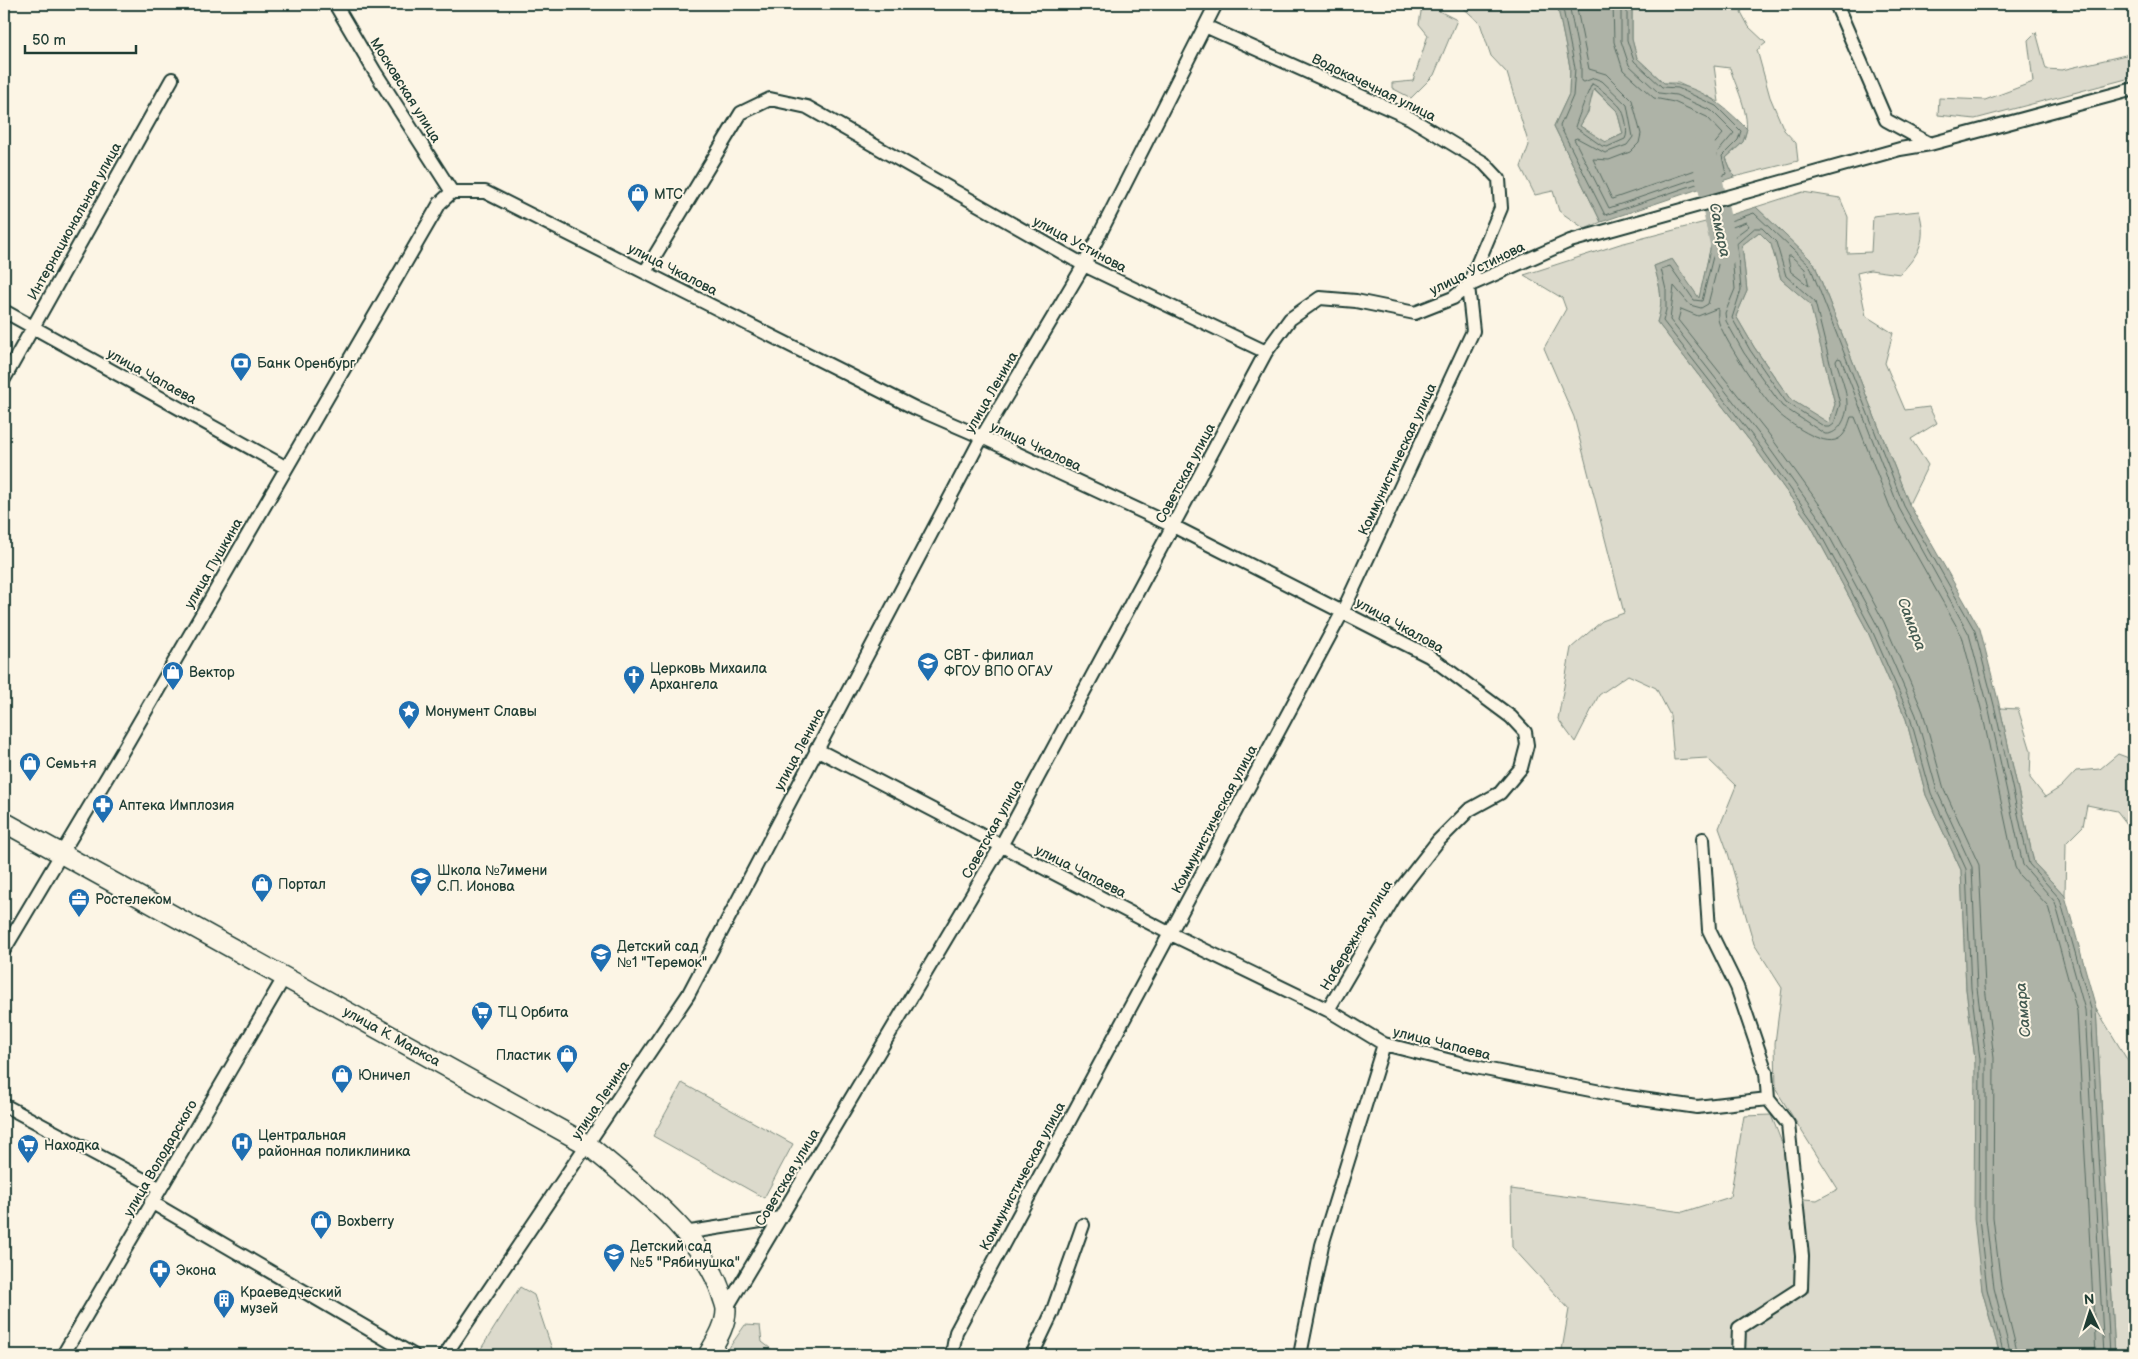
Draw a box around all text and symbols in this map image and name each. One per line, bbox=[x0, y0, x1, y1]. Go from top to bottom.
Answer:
scale bar bbox=[25, 22, 136, 54]
text: 50 m bbox=[32, 31, 66, 50]
street label: Московская улица bbox=[366, 35, 445, 146]
street label: Водокачечная улица bbox=[1309, 50, 1439, 125]
street label: Интернациональная улица bbox=[24, 139, 125, 303]
shop icon: МТС bbox=[626, 182, 650, 213]
place label: МТС bbox=[654, 186, 683, 203]
water label: Самара bbox=[1704, 201, 1735, 259]
street label: улица Устинова bbox=[1030, 213, 1130, 277]
street label: улица Устинова bbox=[1427, 238, 1528, 299]
street label: улица Чкалова bbox=[625, 240, 721, 300]
street label: улица Чапаева bbox=[104, 345, 200, 408]
street label: улица Ленина bbox=[961, 348, 1022, 436]
bank icon: Банк Оренбург bbox=[229, 351, 253, 382]
place label: Банк Оренбург bbox=[257, 355, 356, 372]
street label: Коммунистическая улица bbox=[1355, 380, 1441, 538]
street label: улица Чкалова bbox=[988, 418, 1085, 475]
street label: Советская улица bbox=[1152, 420, 1219, 526]
street label: улица Пушкина bbox=[181, 514, 247, 612]
street label: улица Чкалова bbox=[1353, 594, 1447, 657]
water label: Самара bbox=[1893, 595, 1930, 653]
place label: СВТ - филиал ФГОУ ВПО ОГАУ bbox=[944, 647, 1053, 680]
school or university icon: СВТ - филиал ФГОУ ВПО ОГАУ bbox=[916, 651, 940, 682]
shop icon: Вектор bbox=[161, 660, 185, 691]
place label: Церковь Михаила Архангела bbox=[649, 660, 768, 693]
place label: Вектор bbox=[189, 664, 235, 681]
church icon: Церковь Михаила Архангела bbox=[622, 664, 646, 695]
place icon: Монумент Славы bbox=[397, 699, 421, 730]
place label: Монумент Славы bbox=[425, 703, 537, 720]
street label: улица Ленина bbox=[771, 704, 829, 793]
street label: Коммунистическая улица bbox=[1168, 741, 1261, 896]
shop icon: Семь+я bbox=[18, 751, 42, 782]
place label: Семь+я bbox=[46, 755, 97, 772]
street label: Советская улица bbox=[958, 776, 1027, 882]
pharmacy icon: Аптека Имплозия bbox=[91, 793, 115, 824]
place label: Аптека Имплозия bbox=[118, 797, 235, 814]
street label: улица Чапаева bbox=[1032, 841, 1130, 902]
place label: Школа №7имени С.П. Ионова bbox=[437, 862, 547, 895]
school or university icon: Школа №7имени С.П. Ионова bbox=[409, 866, 433, 897]
shop icon: Портал bbox=[250, 872, 274, 903]
place label: Портал bbox=[278, 876, 326, 893]
street label: Набережная улица bbox=[1317, 876, 1397, 994]
office icon: Ростелеком bbox=[67, 887, 91, 918]
place label: Ростелеком bbox=[95, 891, 172, 908]
place label: Детский сад №1 "Теремок" bbox=[617, 938, 707, 971]
school or university icon: Детский сад №1 "Теремок" bbox=[589, 942, 613, 973]
water label: Самара bbox=[2012, 982, 2035, 1038]
supermarket icon: ТЦ Орбита bbox=[470, 1000, 494, 1031]
street label: улица К. Маркса bbox=[340, 1003, 444, 1070]
place label: ТЦ Орбита bbox=[498, 1004, 569, 1021]
street label: улица Чапаева bbox=[1391, 1023, 1493, 1064]
shop icon: Пластик bbox=[555, 1043, 579, 1074]
place label: Пластик bbox=[496, 1047, 552, 1064]
street label: улица Ленина bbox=[568, 1057, 633, 1143]
shop icon: Юничел bbox=[330, 1063, 354, 1094]
place label: Юничел bbox=[358, 1067, 411, 1084]
street label: улица Володарского bbox=[120, 1097, 201, 1220]
street label: Коммунистическая улица bbox=[976, 1098, 1069, 1253]
street label: Советская улица bbox=[752, 1125, 824, 1229]
place label: Центральная районная поликлиника bbox=[258, 1127, 411, 1160]
hospital icon: Центральная районная поликлиника bbox=[230, 1131, 254, 1162]
supermarket icon: Находка bbox=[16, 1133, 40, 1164]
place label: Находка bbox=[44, 1137, 100, 1154]
shop icon: Boxberry bbox=[309, 1209, 333, 1240]
place label: Boxberry bbox=[337, 1213, 395, 1230]
place label: Детский сад №5 "Рябинушка" bbox=[630, 1238, 740, 1271]
school or university icon: Детский сад №5 "Рябинушка" bbox=[602, 1242, 626, 1273]
pharmacy icon: Экона bbox=[148, 1258, 172, 1289]
place label: Экона bbox=[176, 1262, 217, 1279]
place label: Краеведческий музей bbox=[240, 1284, 342, 1317]
north arrow bbox=[2066, 1286, 2116, 1336]
building icon: Краеведческий музей bbox=[212, 1288, 236, 1319]
text: N bbox=[2083, 1291, 2095, 1308]

